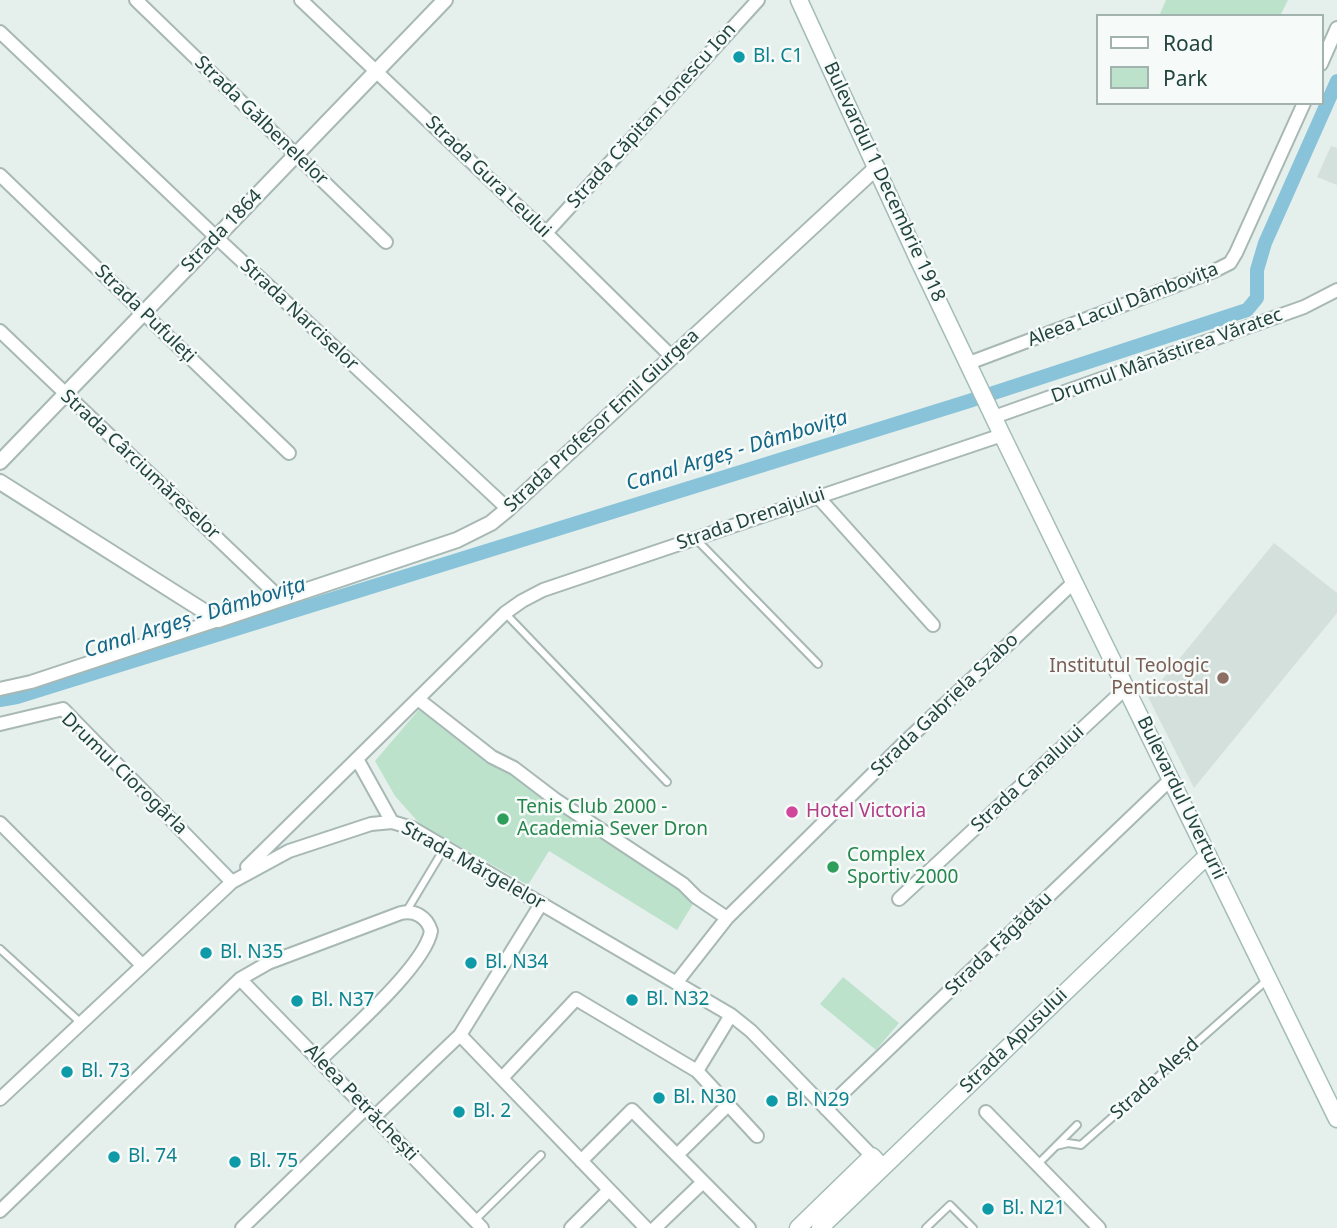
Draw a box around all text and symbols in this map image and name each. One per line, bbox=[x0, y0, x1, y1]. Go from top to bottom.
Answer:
legend bbox=[1096, 14, 1323, 105]
street label: Strada Căpitan Ionescu Ion bbox=[563, 19, 741, 213]
text: Road bbox=[1163, 29, 1213, 57]
place label: Bl. C1 bbox=[753, 46, 803, 68]
marker: Bl. C1 bbox=[731, 49, 747, 65]
street label: Strada Gălbenelelor bbox=[189, 51, 333, 191]
street label: Bulevardul 1 Decembrie 1918 bbox=[818, 58, 950, 306]
text: Park bbox=[1163, 64, 1207, 92]
street label: Strada Gura Leului bbox=[421, 111, 555, 243]
street label: Strada 1864 bbox=[177, 185, 267, 277]
street label: Strada Narciselor bbox=[235, 254, 363, 376]
street label: Aleea Lacul Dâmbovița bbox=[1024, 258, 1222, 352]
street label: Strada Pufuleți bbox=[90, 260, 200, 368]
street label: Drumul Mânăstirea Văratec bbox=[1048, 304, 1286, 408]
street label: Strada Profesor Emil Giurgea bbox=[500, 325, 704, 517]
street label: Strada Cârciumăreselor bbox=[56, 385, 224, 545]
water label: Canal Argeș - Dâmbovița bbox=[623, 405, 851, 497]
street label: Strada Drenajului bbox=[674, 483, 828, 555]
water label: Canal Argeș - Dâmbovița bbox=[81, 572, 309, 664]
street label: Strada Gabriela Szabo bbox=[867, 629, 1023, 781]
place label: Institutul Teologic Penticostal bbox=[1049, 656, 1209, 700]
marker: Institutul Teologic Penticostal bbox=[1215, 670, 1231, 686]
street label: Drumul Ciorogârla bbox=[56, 708, 192, 840]
street label: Bulevardul Uverturii bbox=[1132, 713, 1230, 883]
street label: Strada Canalului bbox=[967, 721, 1089, 837]
place label: Tenis Club 2000 - Academia Sever Dron bbox=[517, 797, 708, 841]
place label: Hotel Victoria bbox=[806, 801, 926, 823]
marker: Hotel Victoria bbox=[784, 804, 800, 820]
marker: Tenis Club 2000 - Academia Sever Dron bbox=[495, 811, 511, 827]
street label: Strada Mărgelelor bbox=[397, 817, 549, 915]
place label: Complex Sportiv 2000 bbox=[847, 845, 958, 889]
marker: Complex Sportiv 2000 bbox=[825, 859, 841, 875]
street label: Strada Făgădău bbox=[941, 887, 1057, 1001]
place label: Bl. N35 bbox=[220, 942, 283, 964]
marker: Bl. N35 bbox=[198, 945, 214, 961]
place label: Bl. N34 bbox=[485, 952, 548, 974]
marker: Bl. N34 bbox=[463, 955, 479, 971]
street label: Strada Apusului bbox=[955, 984, 1073, 1098]
place label: Bl. N32 bbox=[646, 989, 709, 1011]
place label: Bl. N37 bbox=[311, 990, 374, 1012]
marker: Bl. N32 bbox=[624, 992, 640, 1008]
marker: Bl. N37 bbox=[289, 993, 305, 1009]
street label: Strada Aleșd bbox=[1106, 1033, 1204, 1125]
street label: Aleea Petrăchești bbox=[299, 1040, 423, 1166]
place label: Bl. 73 bbox=[81, 1061, 130, 1083]
marker: Bl. 73 bbox=[59, 1064, 75, 1080]
place label: Bl. N30 bbox=[673, 1087, 736, 1109]
marker: Bl. N30 bbox=[651, 1090, 667, 1106]
place label: Bl. N29 bbox=[786, 1090, 849, 1112]
marker: Bl. N29 bbox=[764, 1093, 780, 1109]
place label: Bl. 2 bbox=[473, 1101, 511, 1123]
marker: Bl. 2 bbox=[451, 1104, 467, 1120]
place label: Bl. 74 bbox=[128, 1146, 177, 1168]
marker: Bl. 74 bbox=[106, 1149, 122, 1165]
place label: Bl. 75 bbox=[249, 1151, 298, 1173]
marker: Bl. 75 bbox=[227, 1154, 243, 1170]
place label: Bl. N21 bbox=[1002, 1198, 1065, 1220]
marker: Bl. N21 bbox=[980, 1201, 996, 1217]

